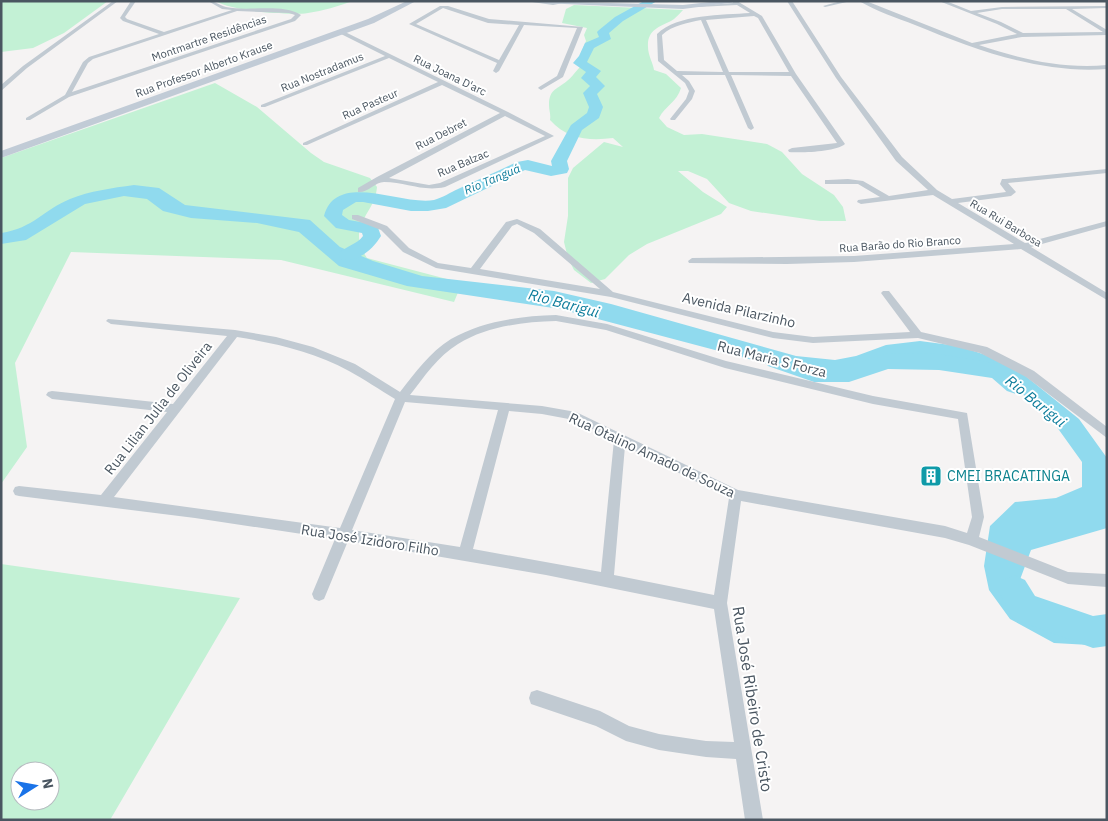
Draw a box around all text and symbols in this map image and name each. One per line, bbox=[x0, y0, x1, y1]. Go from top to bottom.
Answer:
street label: Montmartre Residências bbox=[150, 12, 268, 64]
street label: Rua Professor Alberto Krause bbox=[134, 38, 274, 100]
street label: Rua Nostradamus bbox=[279, 49, 365, 95]
street label: Rua Joana D'arc bbox=[411, 51, 489, 99]
street label: Rua Pasteur bbox=[340, 85, 400, 123]
street label: Rua Debret bbox=[413, 115, 469, 153]
street label: Rua Balzac bbox=[435, 146, 491, 180]
water label: Rio Tanguá bbox=[462, 160, 522, 198]
street label: Rua Rui Barbosa bbox=[968, 196, 1045, 250]
street label: Rua Barão do Rio Branco bbox=[839, 233, 961, 255]
water label: Rio Barigui bbox=[526, 284, 602, 322]
street label: Avenida Pilarzinho bbox=[681, 288, 798, 332]
street label: Rua Lilian Julia de Oliveira bbox=[100, 337, 216, 478]
street label: Rua Maria S Forza bbox=[716, 337, 829, 381]
water label: Rio Barigui bbox=[1002, 371, 1070, 431]
street label: Rua Otalino Amado de Souza bbox=[566, 409, 738, 502]
building icon: CMEI BRACATINGA bbox=[919, 464, 943, 488]
place label: CMEI BRACATINGA bbox=[947, 467, 1070, 485]
street label: Rua José Izidoro Filho bbox=[300, 520, 440, 560]
street label: Rua José Ribeiro de Cristo bbox=[728, 605, 778, 793]
north arrow bbox=[10, 761, 60, 811]
text: N bbox=[38, 777, 58, 790]

